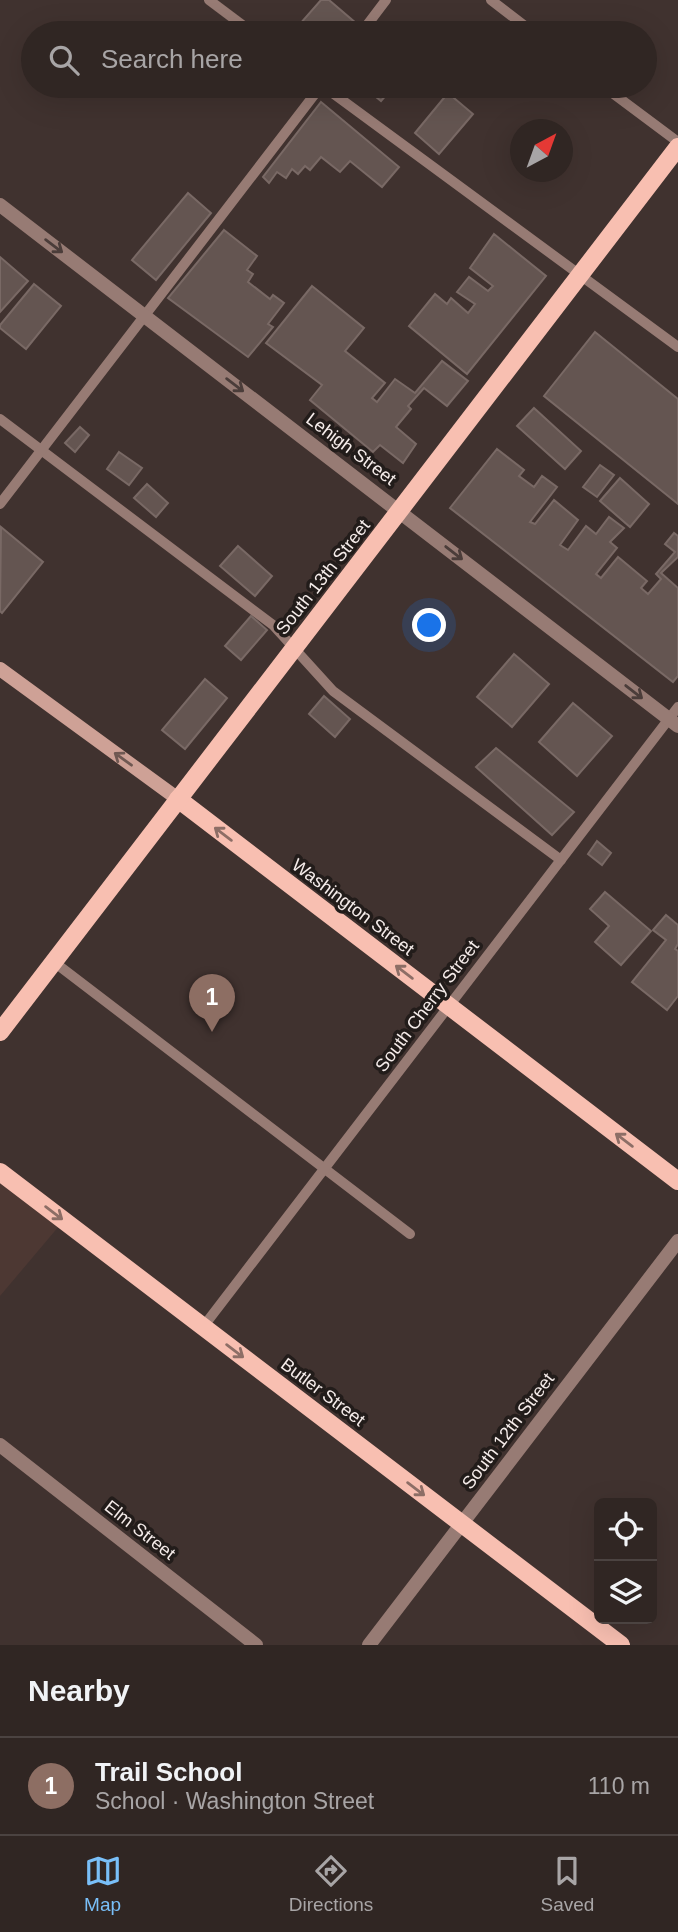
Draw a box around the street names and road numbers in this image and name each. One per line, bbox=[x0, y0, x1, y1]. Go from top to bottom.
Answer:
street label: Lehigh Street bbox=[302, 409, 400, 489]
street label: South 13th Street bbox=[272, 516, 374, 638]
street label: Washington Street bbox=[288, 855, 418, 959]
street label: South Cherry Street bbox=[371, 936, 483, 1076]
street label: Butler Street bbox=[277, 1354, 369, 1430]
street label: South 12th Street bbox=[458, 1369, 558, 1493]
street label: Elm Street bbox=[101, 1496, 179, 1564]

